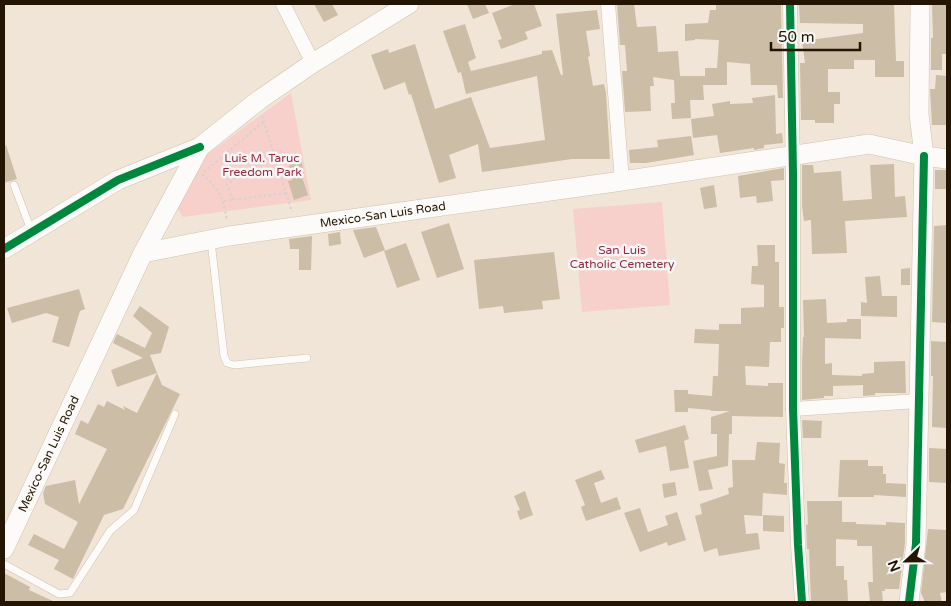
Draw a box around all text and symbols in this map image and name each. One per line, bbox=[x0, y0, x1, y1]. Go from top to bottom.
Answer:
scale bar bbox=[771, 20, 860, 52]
text: 50 m bbox=[778, 28, 815, 46]
park label: Luis M. Taruc Freedom Park bbox=[222, 151, 302, 179]
street label: Mexico-San Luis Road bbox=[319, 199, 447, 230]
park label: San Luis Catholic Cemetery bbox=[570, 243, 675, 271]
street label: Mexico-San Luis Road bbox=[15, 394, 82, 514]
north arrow bbox=[881, 536, 931, 586]
text: N bbox=[884, 557, 904, 574]

